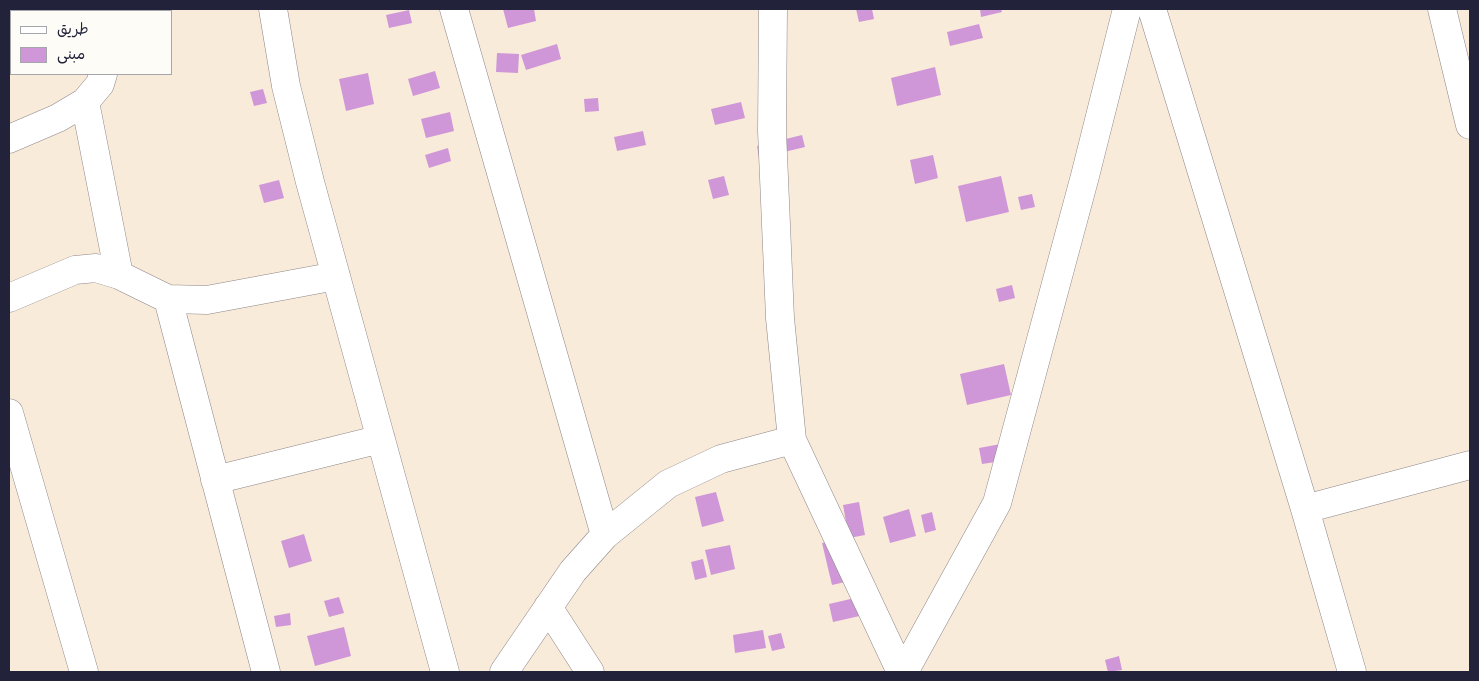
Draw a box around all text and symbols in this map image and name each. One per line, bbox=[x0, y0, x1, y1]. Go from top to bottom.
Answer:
legend bbox=[10, 10, 172, 75]
text: طريق bbox=[57, 19, 89, 41]
text: مبنى bbox=[57, 44, 85, 66]

